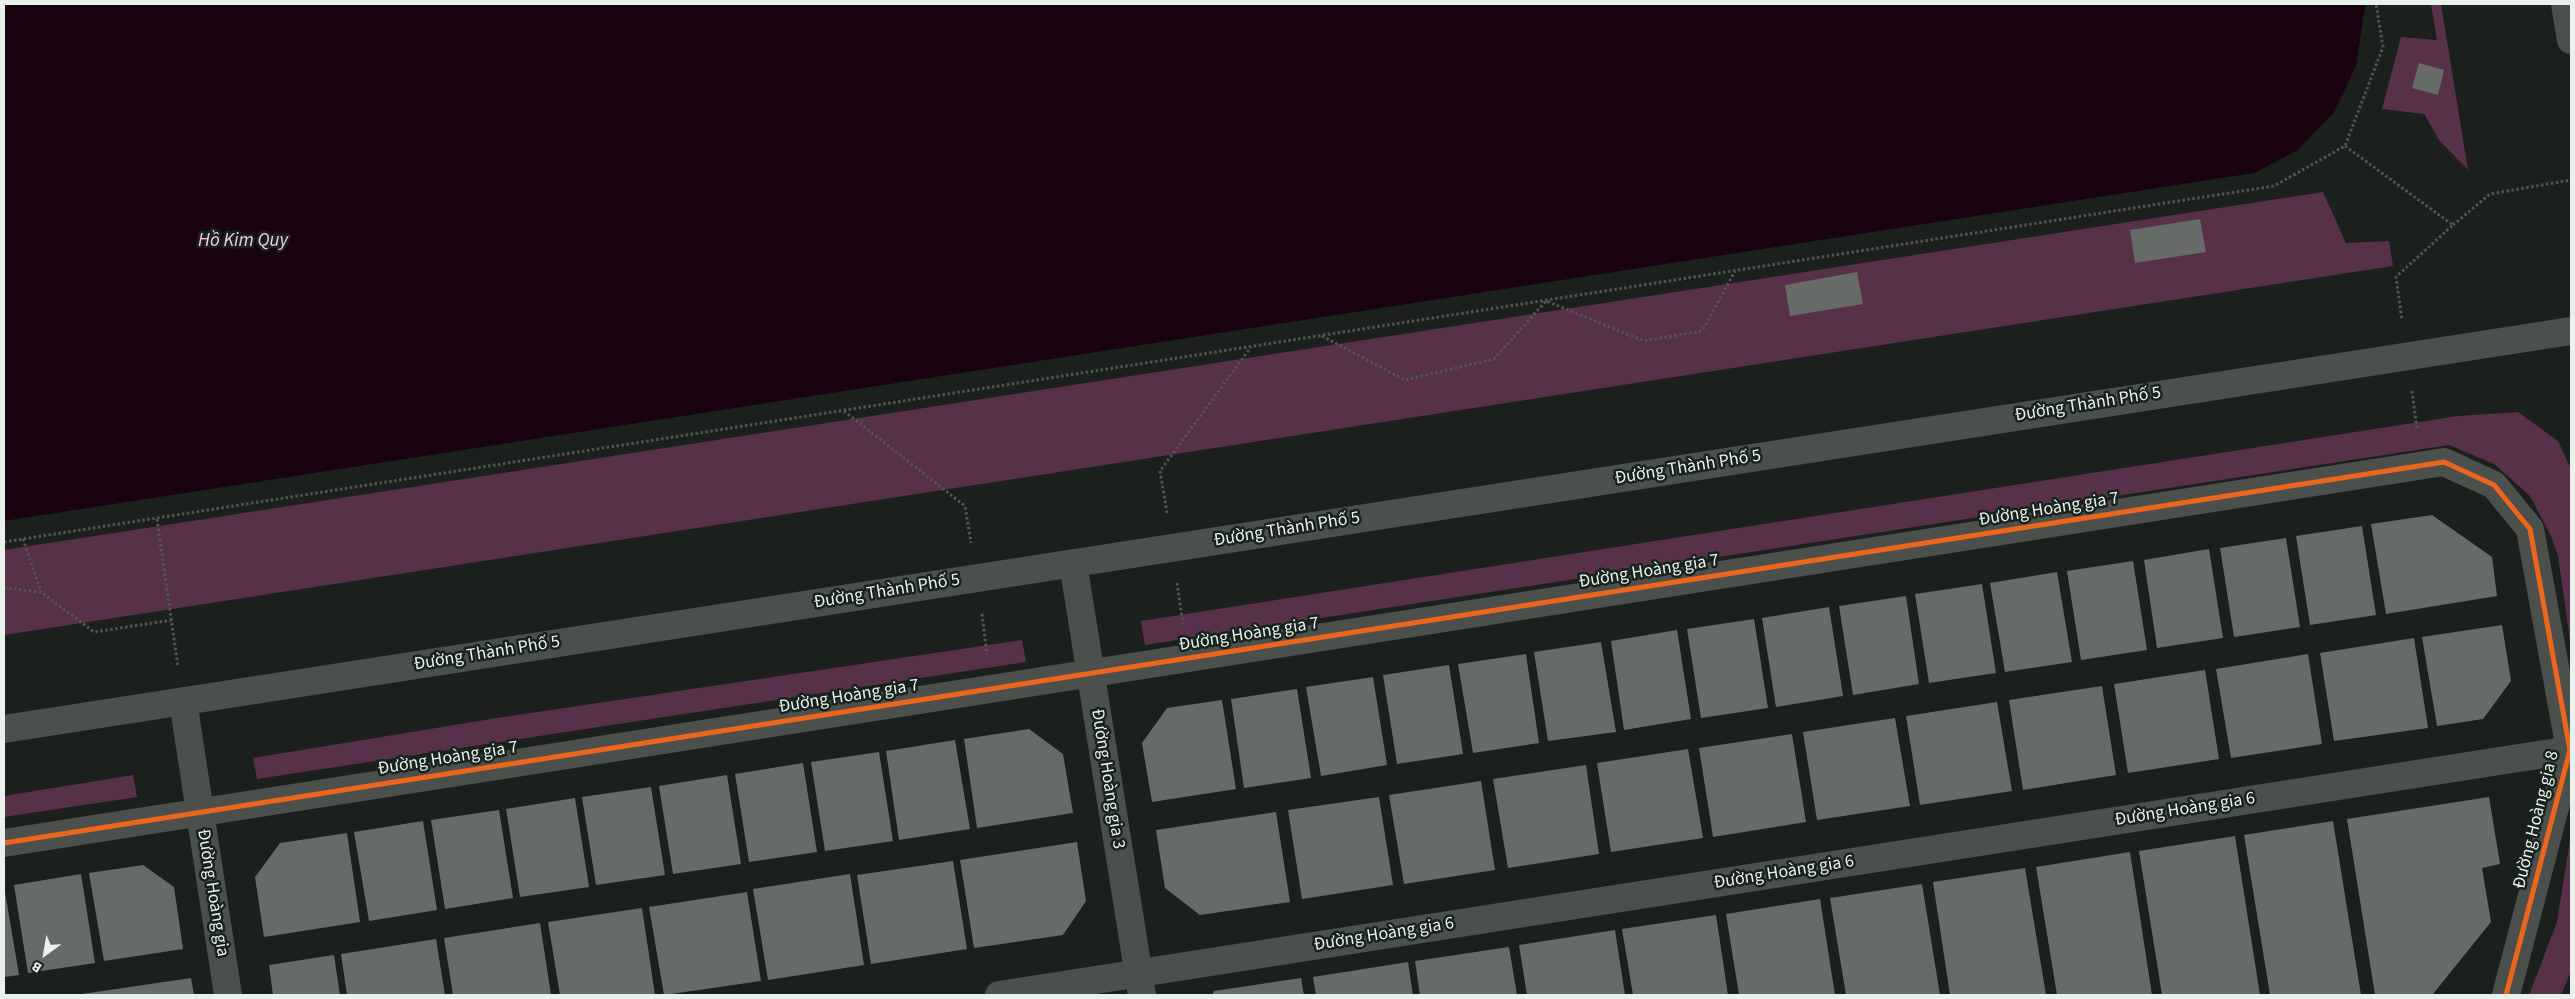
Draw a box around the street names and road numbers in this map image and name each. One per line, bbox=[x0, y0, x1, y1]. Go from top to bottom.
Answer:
street label: Đường Thành Phố 5 bbox=[2013, 383, 2163, 427]
street label: Đường Thành Phố 5 bbox=[1613, 446, 1763, 490]
street label: Đường Hoàng gia 7 bbox=[1977, 488, 2121, 532]
street label: Đường Thành Phố 5 bbox=[1212, 508, 1362, 552]
street label: Đường Hoàng gia 7 bbox=[1577, 550, 1721, 594]
street label: Đường Thành Phố 5 bbox=[812, 570, 962, 614]
street label: Đường Hoàng gia 7 bbox=[1177, 613, 1321, 657]
street label: Đường Thành Phố 5 bbox=[412, 632, 562, 676]
street label: Đường Hoàng gia 7 bbox=[777, 675, 921, 719]
street label: Đường Hoàng gia 3 bbox=[1085, 707, 1129, 851]
street label: Đường Hoàng gia 7 bbox=[376, 737, 520, 781]
street label: Đường Hoàng gia 8 bbox=[2509, 749, 2565, 891]
street label: Đường Hoàng gia 6 bbox=[2113, 788, 2257, 832]
street label: Đường Hoàng gia bbox=[191, 828, 233, 958]
street label: Đường Hoàng gia 6 bbox=[1712, 851, 1856, 895]
street label: Đường Hoàng gia 6 bbox=[1312, 913, 1456, 957]

